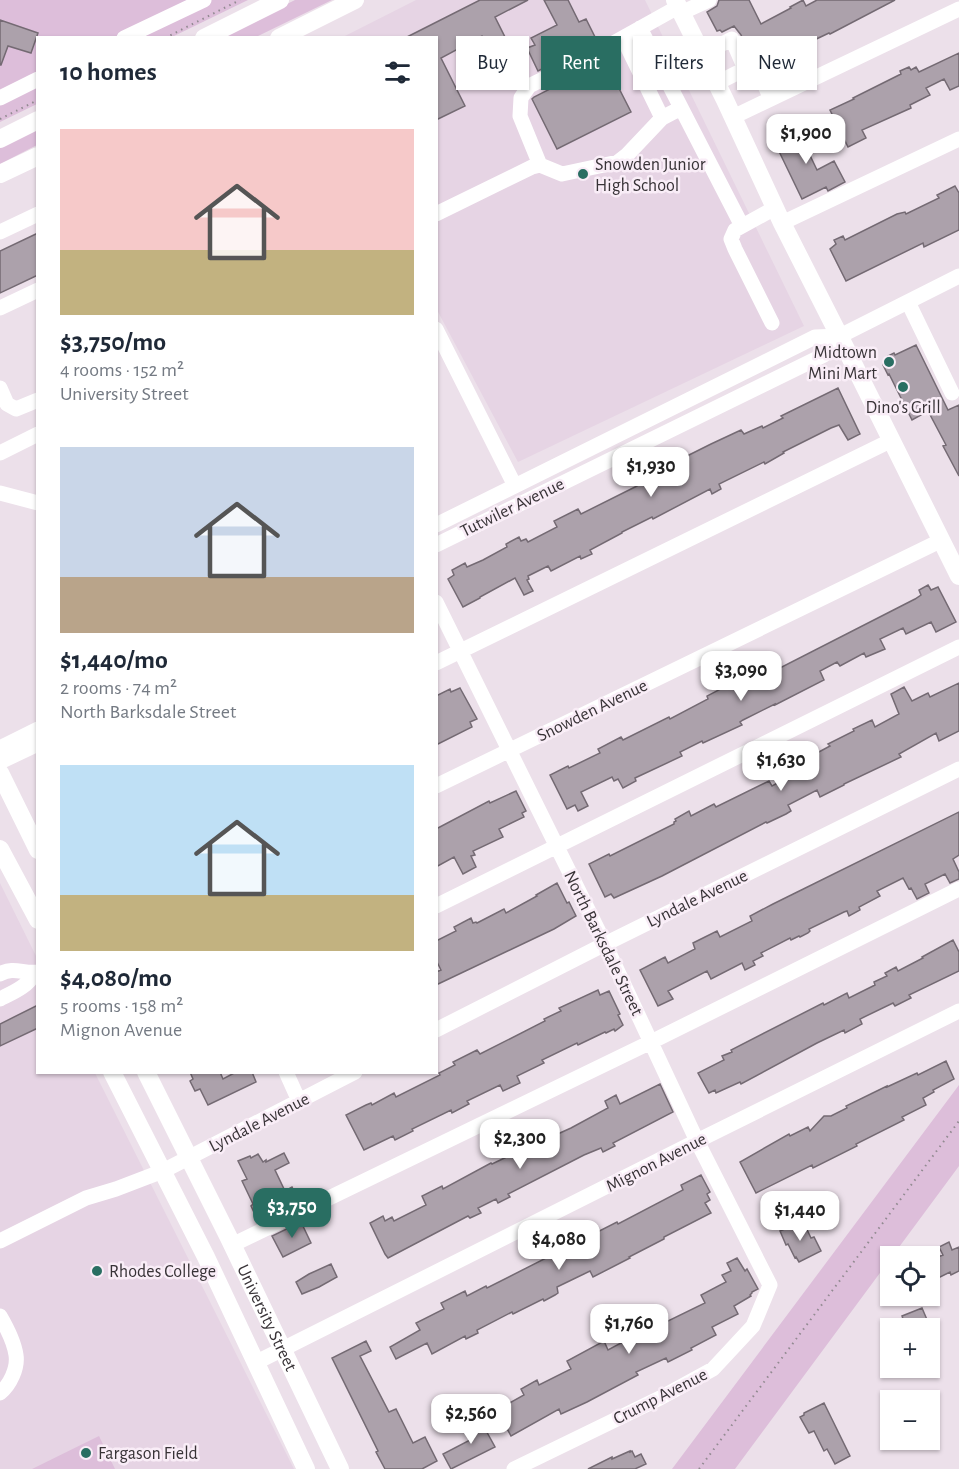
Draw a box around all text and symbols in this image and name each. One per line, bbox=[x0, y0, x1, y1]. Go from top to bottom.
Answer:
chip: Buy bbox=[456, 36, 529, 90]
chip: Rent bbox=[541, 36, 621, 90]
chip: Filters bbox=[633, 36, 725, 90]
chip: New bbox=[737, 36, 817, 90]
icon: filters bbox=[381, 56, 414, 89]
text: 10 homes bbox=[60, 59, 157, 85]
pin: $1,900 bbox=[757, 114, 855, 165]
text: $1,900 bbox=[780, 123, 832, 143]
place label: Snowden Junior High School bbox=[595, 156, 706, 195]
marker: Snowden Junior High School bbox=[576, 167, 590, 181]
icon: home bbox=[183, 168, 291, 276]
text: $3,750/mo bbox=[60, 329, 166, 355]
place label: Midtown Mini Mart bbox=[808, 344, 877, 383]
marker: Midtown Mini Mart bbox=[882, 355, 896, 369]
text: 4 rooms · 152 m² bbox=[60, 360, 184, 380]
marker: Dino's Grill bbox=[896, 380, 910, 394]
text: University Street bbox=[60, 384, 189, 404]
place label: Dino's Grill bbox=[865, 399, 941, 417]
pin: $1,930 bbox=[602, 447, 700, 498]
text: $1,930 bbox=[626, 456, 676, 476]
street label: Tutwiler Avenue bbox=[458, 475, 567, 541]
icon: home bbox=[183, 486, 291, 594]
text: $1,440/mo bbox=[60, 647, 168, 673]
pin: $3,090 bbox=[692, 651, 790, 702]
text: $3,090 bbox=[715, 660, 767, 680]
street label: Snowden Avenue bbox=[534, 676, 651, 745]
text: 2 rooms · 74 m² bbox=[60, 678, 177, 698]
text: North Barksdale Street bbox=[60, 702, 236, 722]
pin: $1,630 bbox=[732, 741, 830, 792]
text: $1,630 bbox=[756, 750, 806, 770]
icon: home bbox=[183, 804, 291, 912]
street label: Lyndale Avenue bbox=[644, 867, 751, 931]
street label: North Barksdale Street bbox=[560, 868, 646, 1019]
text: $4,080/mo bbox=[60, 965, 172, 991]
text: 5 rooms · 158 m² bbox=[60, 996, 183, 1016]
text: Mignon Avenue bbox=[60, 1020, 182, 1040]
street label: Lyndale Avenue bbox=[206, 1090, 312, 1156]
pin: $2,300 bbox=[471, 1119, 569, 1170]
text: $2,300 bbox=[494, 1128, 546, 1148]
street label: Mignon Avenue bbox=[603, 1130, 710, 1196]
pin: $3,750 bbox=[243, 1188, 341, 1239]
pin: $1,440 bbox=[751, 1191, 849, 1242]
text: $3,750 bbox=[267, 1197, 317, 1217]
text: $1,440 bbox=[774, 1200, 826, 1220]
pin: $4,080 bbox=[510, 1220, 608, 1271]
text: $4,080 bbox=[532, 1229, 586, 1249]
map controls bbox=[880, 1246, 940, 1450]
button: locate bbox=[880, 1246, 940, 1306]
street label: University Street bbox=[233, 1262, 300, 1374]
place label: Rhodes College bbox=[109, 1263, 216, 1281]
marker: Rhodes College bbox=[90, 1264, 104, 1278]
pin: $1,760 bbox=[580, 1304, 678, 1355]
text: $1,760 bbox=[604, 1313, 654, 1333]
button: + bbox=[880, 1318, 940, 1378]
street label: Crump Avenue bbox=[611, 1366, 710, 1428]
button: − bbox=[880, 1390, 940, 1450]
pin: $2,560 bbox=[422, 1394, 520, 1445]
text: $2,560 bbox=[445, 1403, 497, 1423]
place label: Fargason Field bbox=[98, 1445, 198, 1463]
marker: Fargason Field bbox=[79, 1446, 93, 1460]

